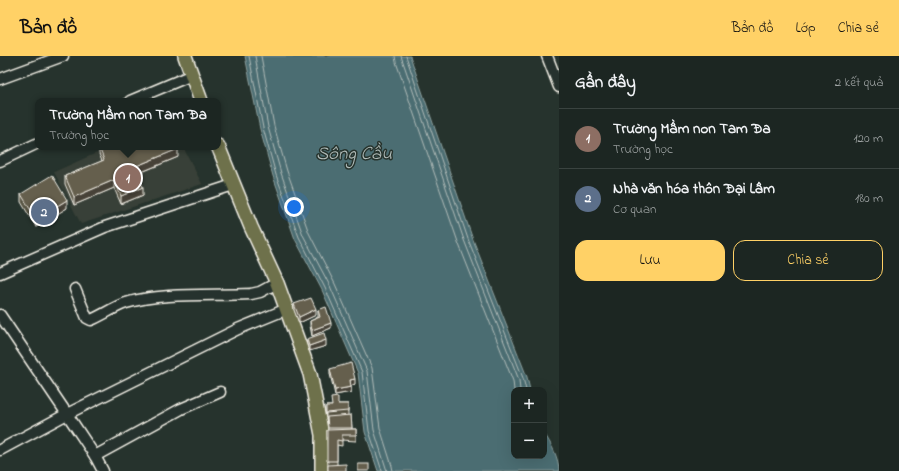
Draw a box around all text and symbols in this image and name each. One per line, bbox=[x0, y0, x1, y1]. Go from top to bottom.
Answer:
text: Bản đồ bbox=[20, 15, 77, 42]
text: Bản đồ bbox=[732, 18, 774, 39]
text: Lớp bbox=[796, 18, 816, 39]
text: Chia sẻ bbox=[838, 18, 879, 39]
text: Gần đây bbox=[575, 70, 636, 95]
text: 2 kết quả bbox=[835, 73, 883, 92]
popup bbox=[35, 98, 221, 150]
text: Trường Mầm non Tam Đa bbox=[49, 104, 207, 126]
text: Trường Mầm non Tam Đa bbox=[613, 118, 771, 140]
text: Trường học bbox=[49, 126, 109, 145]
text: 1 bbox=[586, 129, 590, 148]
text: 120 m bbox=[853, 129, 883, 148]
text: Trường học bbox=[613, 140, 673, 159]
water label: Sông Cầu bbox=[316, 141, 392, 169]
pin: 1 bbox=[115, 163, 141, 193]
text: Nhà văn hóa thôn Đại Lâm bbox=[613, 178, 775, 200]
text: 2 bbox=[585, 189, 591, 208]
text: 180 m bbox=[855, 189, 883, 208]
pin: 2 bbox=[31, 197, 57, 227]
your location bbox=[284, 197, 304, 217]
text: Cơ quan bbox=[613, 200, 656, 219]
button: Lưu bbox=[575, 240, 725, 281]
button: Chia sẻ bbox=[733, 240, 883, 281]
map controls bbox=[511, 387, 547, 459]
button: + bbox=[511, 387, 547, 423]
button: − bbox=[511, 423, 547, 459]

